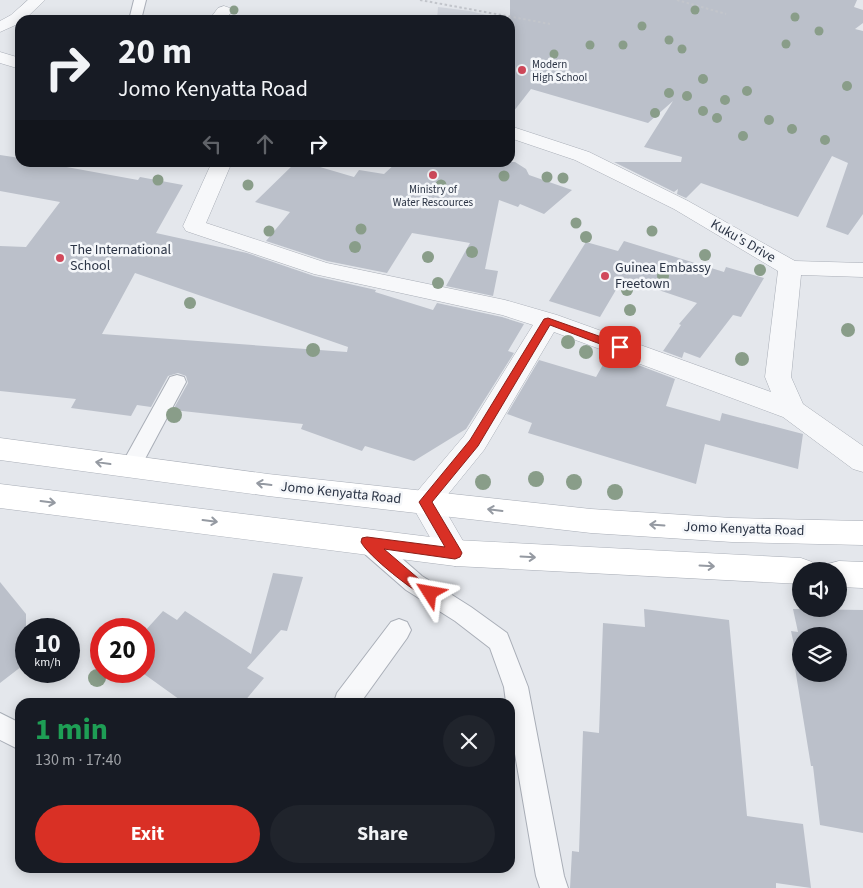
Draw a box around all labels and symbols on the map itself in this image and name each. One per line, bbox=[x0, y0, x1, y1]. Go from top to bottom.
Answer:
place label: Modern High School bbox=[532, 57, 587, 85]
marker: Modern High School bbox=[516, 64, 528, 76]
marker: Ministry of Water Rescources bbox=[427, 169, 439, 181]
place label: Ministry of Water Rescources bbox=[393, 182, 474, 210]
street label: Kuku's Drive bbox=[707, 214, 779, 268]
place label: The International School bbox=[70, 240, 172, 276]
marker: The International School bbox=[54, 252, 66, 264]
place label: Guinea Embassy Freetown bbox=[615, 258, 711, 294]
marker: Guinea Embassy Freetown bbox=[599, 270, 611, 282]
pin bbox=[599, 326, 641, 368]
one-way arrow bbox=[95, 458, 111, 468]
street label: Jomo Kenyatta Road bbox=[280, 477, 402, 509]
one-way arrow bbox=[256, 479, 272, 489]
one-way arrow bbox=[40, 497, 56, 507]
one-way arrow bbox=[488, 505, 504, 515]
one-way arrow bbox=[201, 516, 217, 526]
street label: Jomo Kenyatta Road bbox=[683, 517, 805, 541]
one-way arrow bbox=[649, 521, 665, 530]
one-way arrow bbox=[519, 552, 535, 561]
one-way arrow bbox=[699, 562, 715, 571]
position arrow bbox=[403, 566, 455, 618]
speed limit sign: 20 bbox=[90, 618, 155, 683]

